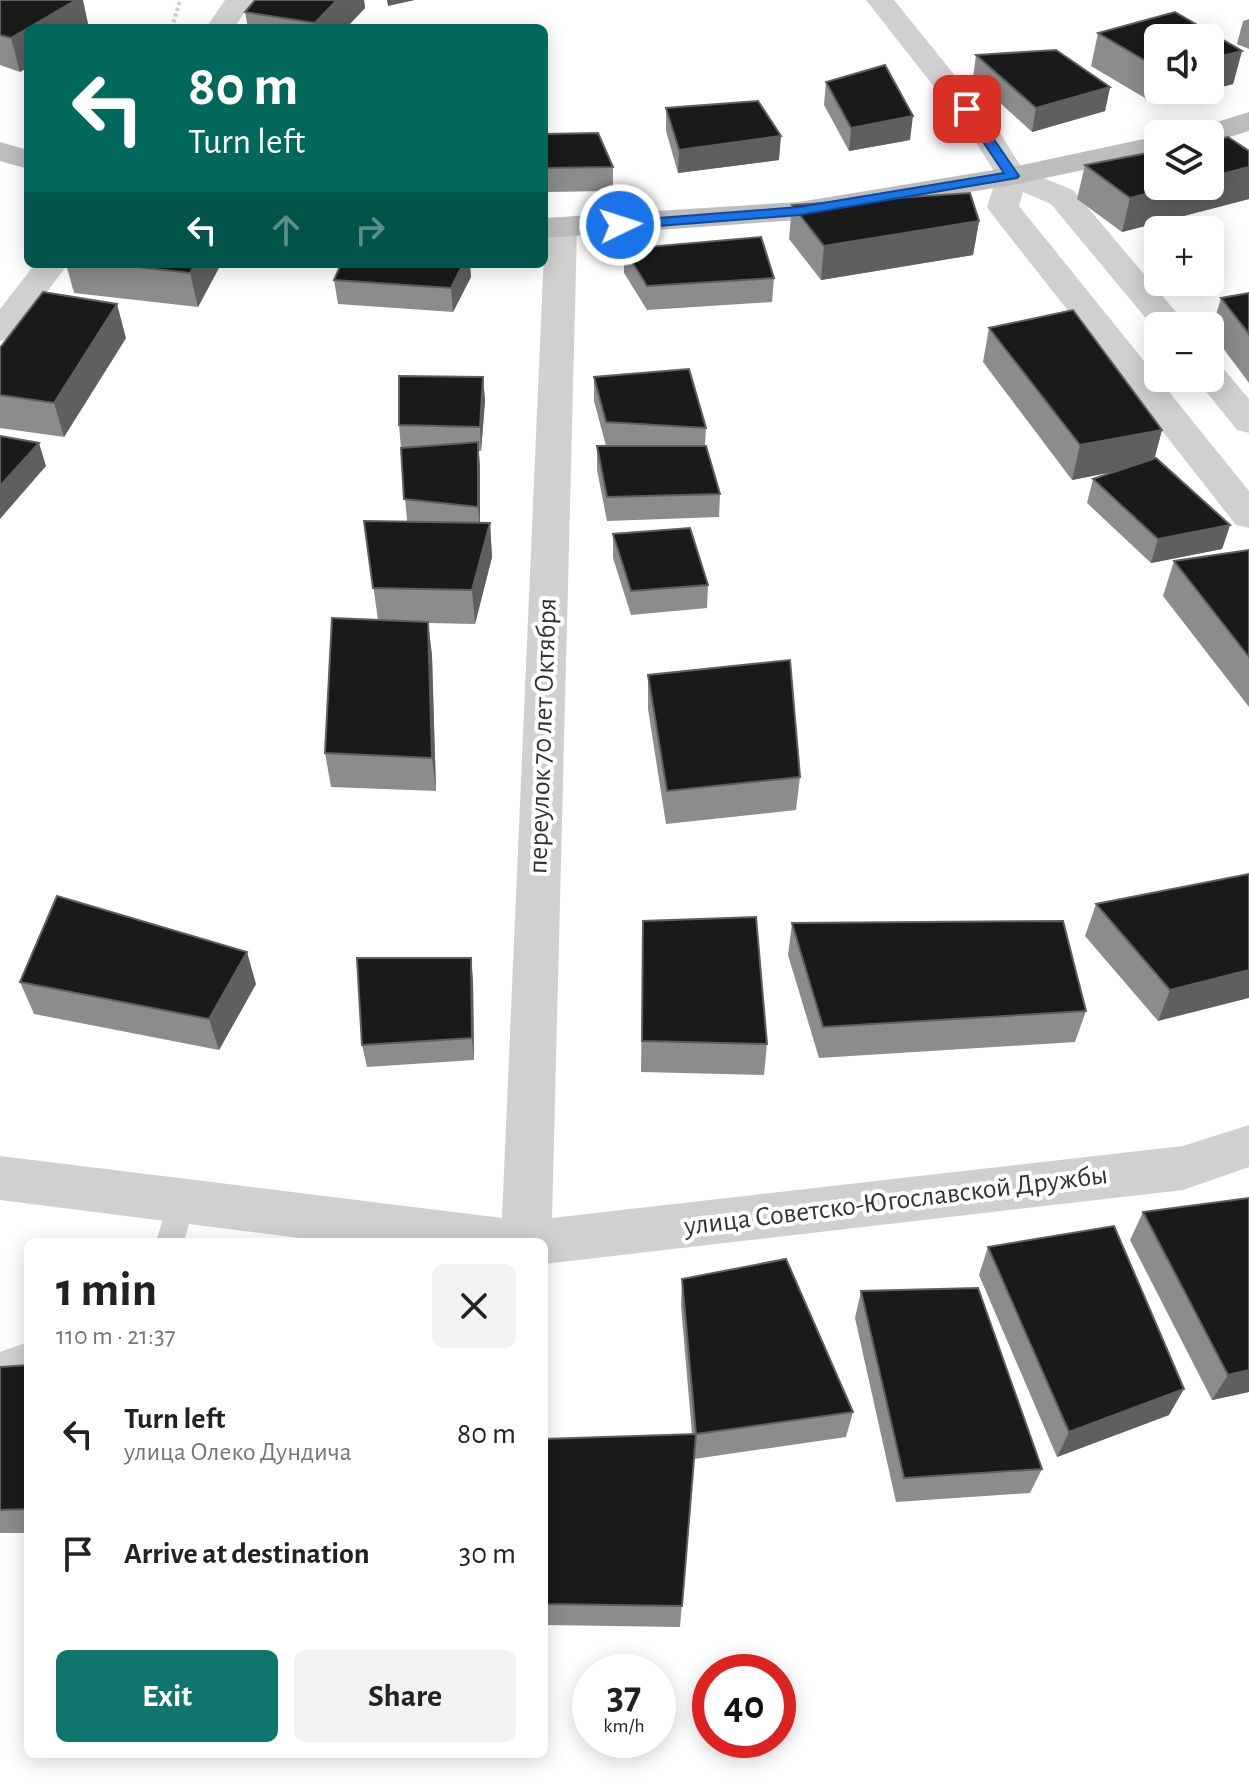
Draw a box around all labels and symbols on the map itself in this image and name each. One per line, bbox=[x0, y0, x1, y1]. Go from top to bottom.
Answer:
pin bbox=[933, 75, 1001, 143]
position arrow bbox=[578, 183, 662, 267]
street label: переулок 70 лет Октября bbox=[524, 598, 562, 874]
street label: улица Советско-Югославской Дружбы bbox=[682, 1161, 1109, 1241]
speed limit sign: 40 bbox=[692, 1654, 796, 1758]

